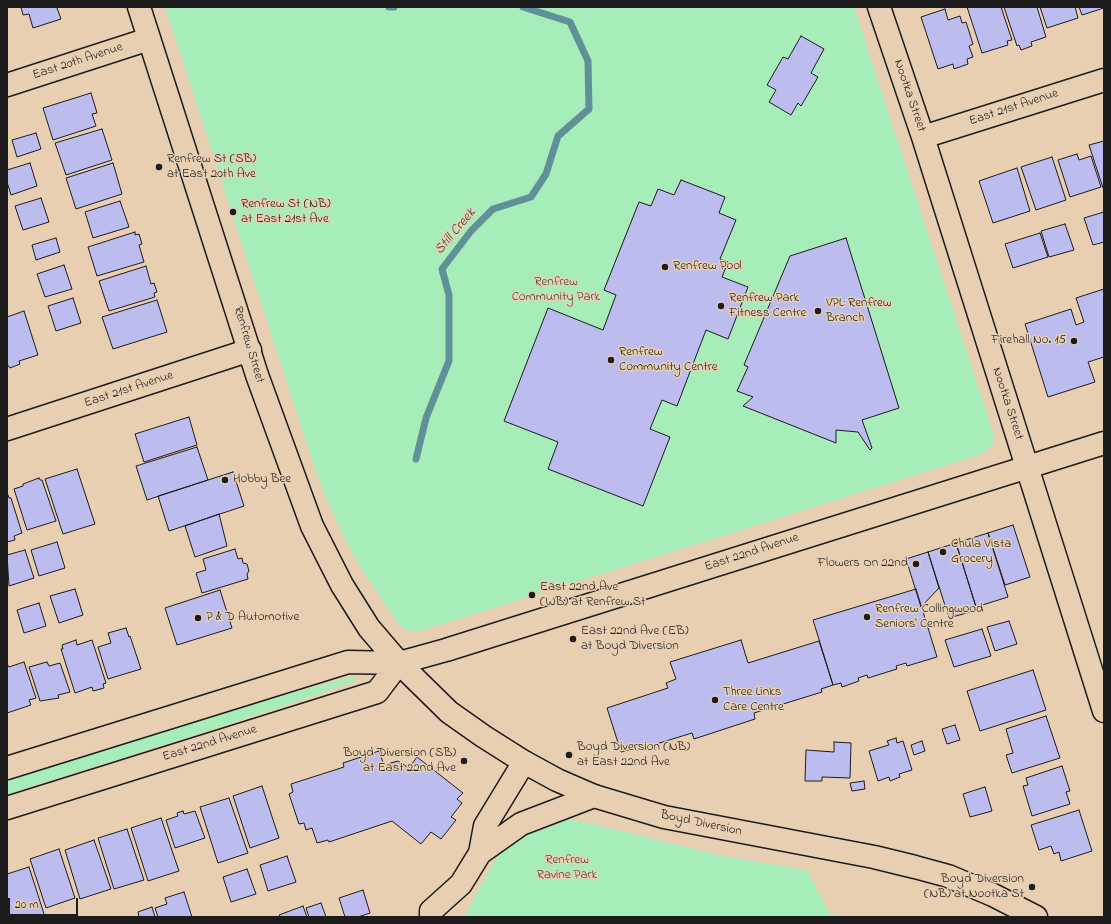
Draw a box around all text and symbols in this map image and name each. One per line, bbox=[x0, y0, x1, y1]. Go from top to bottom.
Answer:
street label: East 20th Avenue bbox=[31, 40, 125, 84]
street label: Nootka Street bbox=[889, 58, 929, 134]
street label: East 21st Avenue bbox=[967, 86, 1061, 130]
place label: Renfrew St (SB) at East 20th Ave bbox=[167, 152, 256, 183]
marker: Renfrew St (SB) at East 20th Ave bbox=[154, 162, 164, 172]
place label: Renfrew St (NB) at East 21st Ave bbox=[241, 197, 330, 228]
water label: Still Creek bbox=[432, 205, 480, 259]
marker: Renfrew St (NB) at East 21st Ave bbox=[228, 207, 238, 217]
place label: Renfrew Pool bbox=[673, 259, 742, 275]
marker: Renfrew Pool bbox=[660, 262, 670, 272]
park label: Renfrew Community Park bbox=[512, 275, 600, 306]
place label: Renfrew Park Fitness Centre bbox=[729, 291, 806, 322]
place label: VPL: Renfrew Branch bbox=[826, 296, 891, 327]
marker: Renfrew Park Fitness Centre bbox=[716, 301, 726, 311]
street label: Renfrew Street bbox=[229, 305, 267, 385]
marker: VPL: Renfrew Branch bbox=[813, 306, 823, 316]
place label: Firehall No. 15 bbox=[992, 333, 1066, 349]
marker: Firehall No. 15 bbox=[1069, 336, 1079, 346]
place label: Renfrew Community Centre bbox=[619, 345, 718, 376]
marker: Renfrew Community Centre bbox=[606, 355, 616, 365]
street label: Nootka Street bbox=[988, 366, 1026, 442]
street label: East 21st Avenue bbox=[82, 368, 176, 412]
place label: Hobby Bee bbox=[233, 472, 291, 488]
marker: Hobby Bee bbox=[220, 475, 230, 485]
street label: East 22nd Avenue bbox=[703, 530, 801, 576]
place label: Chula Vista Grocery bbox=[951, 537, 1011, 568]
marker: Chula Vista Grocery bbox=[938, 547, 948, 557]
place label: Flowers On 22nd bbox=[818, 556, 908, 572]
marker: Flowers On 22nd bbox=[911, 559, 921, 569]
place label: East 22nd Ave (WB) at Renfrew St bbox=[540, 580, 645, 611]
marker: East 22nd Ave (WB) at Renfrew St bbox=[527, 590, 537, 600]
place label: Renfrew Collingwood Seniors' Centre bbox=[875, 602, 983, 633]
place label: P & D Automotive bbox=[206, 610, 299, 626]
marker: Renfrew Collingwood Seniors' Centre bbox=[862, 612, 872, 622]
marker: P & D Automotive bbox=[193, 613, 203, 623]
place label: East 22nd Ave (EB) at Boyd Diversion bbox=[581, 624, 688, 655]
marker: East 22nd Ave (EB) at Boyd Diversion bbox=[568, 634, 578, 644]
place label: Three Links Care Centre bbox=[723, 685, 784, 716]
marker: Three Links Care Centre bbox=[710, 695, 720, 705]
street label: East 22nd Avenue bbox=[161, 722, 259, 766]
place label: Boyd Diversion (NB) at East 22nd Ave bbox=[577, 740, 690, 771]
place label: Boyd Diversion (SB) at East 22nd Ave bbox=[343, 746, 456, 777]
marker: Boyd Diversion (NB) at East 22nd Ave bbox=[564, 750, 574, 760]
marker: Boyd Diversion (SB) at East 22nd Ave bbox=[459, 756, 469, 766]
street label: Boyd Diversion bbox=[659, 808, 743, 840]
park label: Renfrew Ravine Park bbox=[537, 853, 597, 884]
place label: Boyd Diversion (NB) at Nootka St bbox=[924, 872, 1024, 903]
marker: Boyd Diversion (NB) at Nootka St bbox=[1027, 882, 1037, 892]
scale bar bbox=[10, 890, 80, 916]
text: 20 m bbox=[15, 896, 38, 914]

